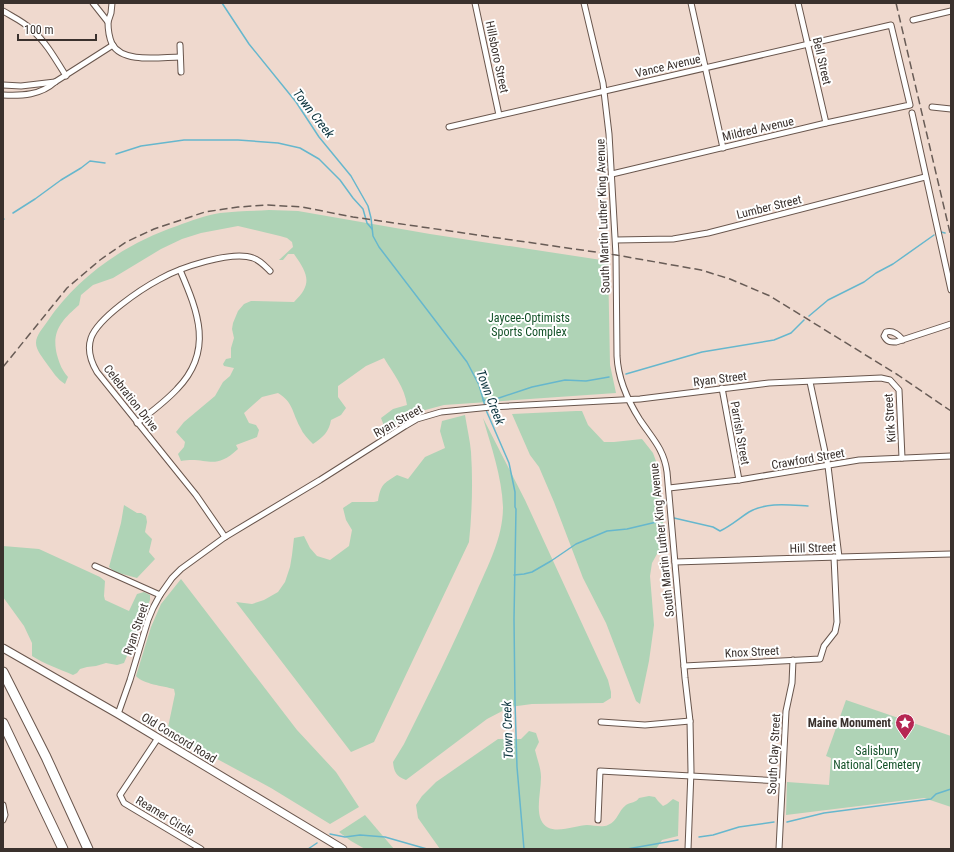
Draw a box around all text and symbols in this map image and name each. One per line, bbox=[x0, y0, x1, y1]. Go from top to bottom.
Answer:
scale bar bbox=[18, 16, 96, 42]
street label: Hillsboro Street bbox=[483, 20, 512, 95]
text: 100 m bbox=[24, 23, 54, 37]
street label: Bell Street bbox=[810, 36, 834, 87]
street label: Vance Avenue bbox=[634, 52, 702, 80]
water label: Town Creek bbox=[290, 86, 338, 141]
street label: Mildred Avenue bbox=[721, 114, 795, 144]
street label: South Martin Luther King Avenue bbox=[593, 138, 613, 294]
street label: Lumber Street bbox=[735, 192, 803, 222]
park label: Jaycee-Optimists Sports Complex bbox=[488, 311, 570, 339]
street label: Celebration Drive bbox=[101, 362, 162, 434]
water label: Town Creek bbox=[473, 367, 508, 427]
street label: Ryan Street bbox=[692, 369, 748, 389]
street label: Kirk Street bbox=[881, 393, 899, 443]
street label: Parrish Street bbox=[728, 400, 753, 466]
street label: Ryan Street bbox=[371, 402, 425, 440]
street label: Crawford Street bbox=[770, 446, 846, 472]
street label: South Martin Luther King Avenue bbox=[647, 462, 677, 618]
street label: Hill Street bbox=[789, 540, 837, 556]
street label: Ryan Street bbox=[121, 601, 152, 657]
street label: Knox Street bbox=[725, 644, 780, 660]
water label: Town Creek bbox=[499, 700, 516, 759]
street label: Old Concord Road bbox=[139, 710, 219, 766]
place icon: Maine Monument bbox=[894, 712, 916, 740]
street label: South Clay Street bbox=[765, 713, 783, 795]
place label: Maine Monument bbox=[808, 716, 891, 730]
park label: Salisbury National Cemetery bbox=[833, 744, 921, 772]
street label: Reamer Circle bbox=[133, 793, 197, 839]

